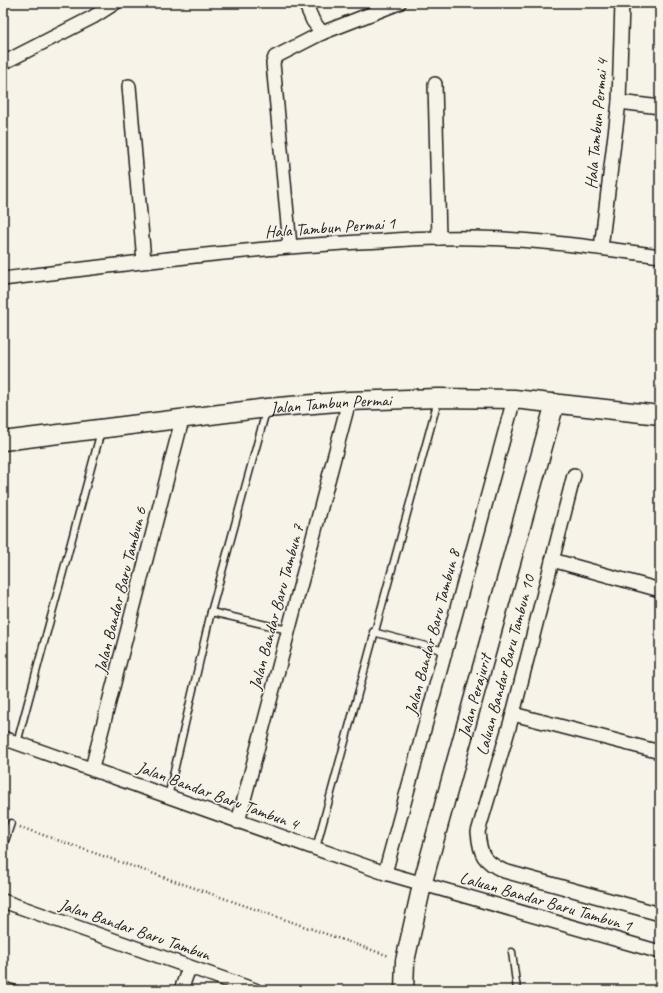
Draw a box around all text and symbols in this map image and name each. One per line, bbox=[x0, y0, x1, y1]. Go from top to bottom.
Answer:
street label: Hala Tambun Permai 4 bbox=[580, 56, 613, 190]
street label: Hala Tambun Permai 1 bbox=[264, 212, 397, 243]
street label: Jalan Tambun Permai bbox=[269, 390, 393, 419]
street label: Jalan Bandar Baru Tambun 6 bbox=[89, 504, 152, 676]
street label: Jalan Bandar Baru Tambun 7 bbox=[244, 521, 309, 693]
street label: Jalan Bandar Baru Tambun 8 bbox=[400, 545, 465, 718]
street label: Laluan Bandar Baru Tambun 10 bbox=[471, 571, 540, 757]
street label: Jalan Perajurit bbox=[453, 650, 497, 741]
street label: Jalan Bandar Baru Tambun 4 bbox=[133, 756, 304, 835]
street label: Laluan Bandar Baru Tambun 1 bbox=[457, 867, 636, 936]
street label: Jalan Bandar Baru Tambun bbox=[56, 893, 214, 966]

